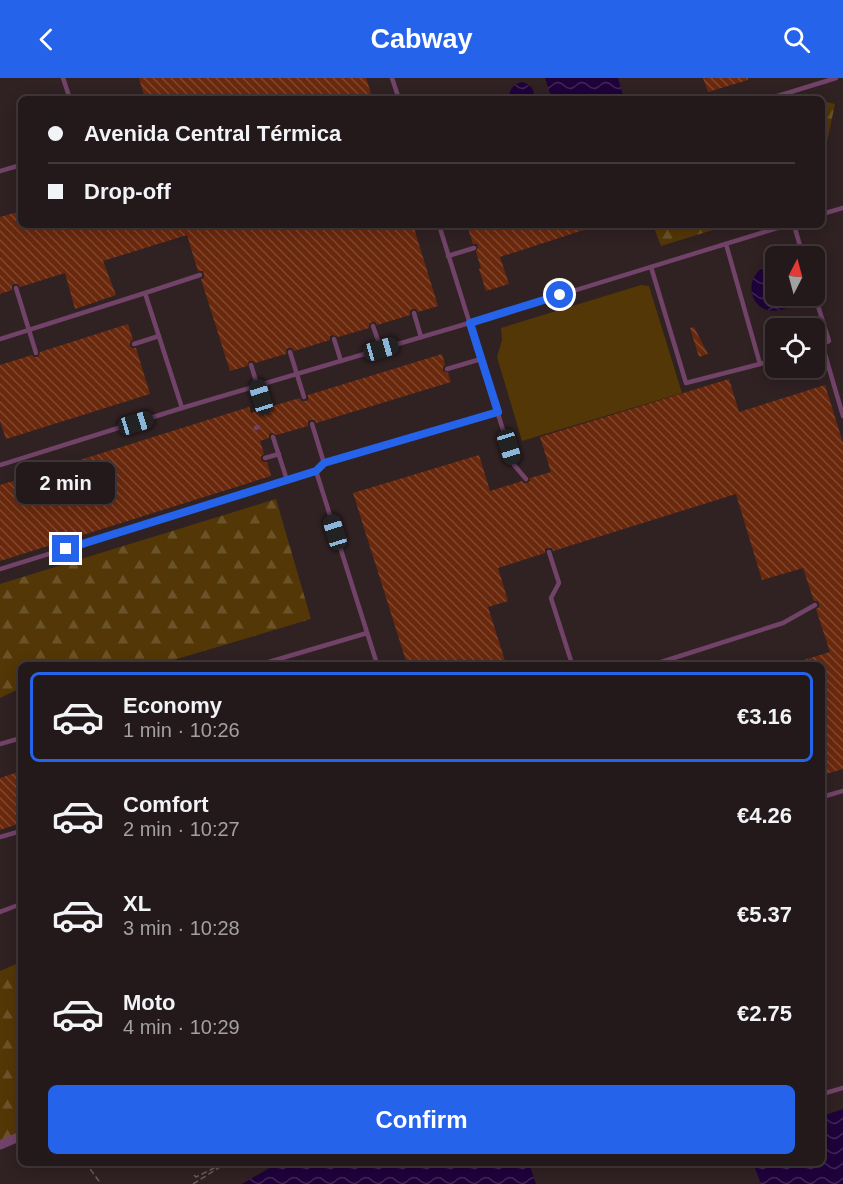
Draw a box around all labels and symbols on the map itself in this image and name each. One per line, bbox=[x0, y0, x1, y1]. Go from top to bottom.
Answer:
north arrow bbox=[765, 246, 825, 306]
route start bbox=[546, 281, 573, 308]
car bbox=[361, 335, 401, 363]
car bbox=[247, 377, 275, 417]
car bbox=[116, 409, 156, 437]
car bbox=[495, 427, 523, 467]
callout: 2 min bbox=[16, 462, 116, 504]
car bbox=[321, 512, 349, 552]
route end bbox=[52, 535, 79, 562]

